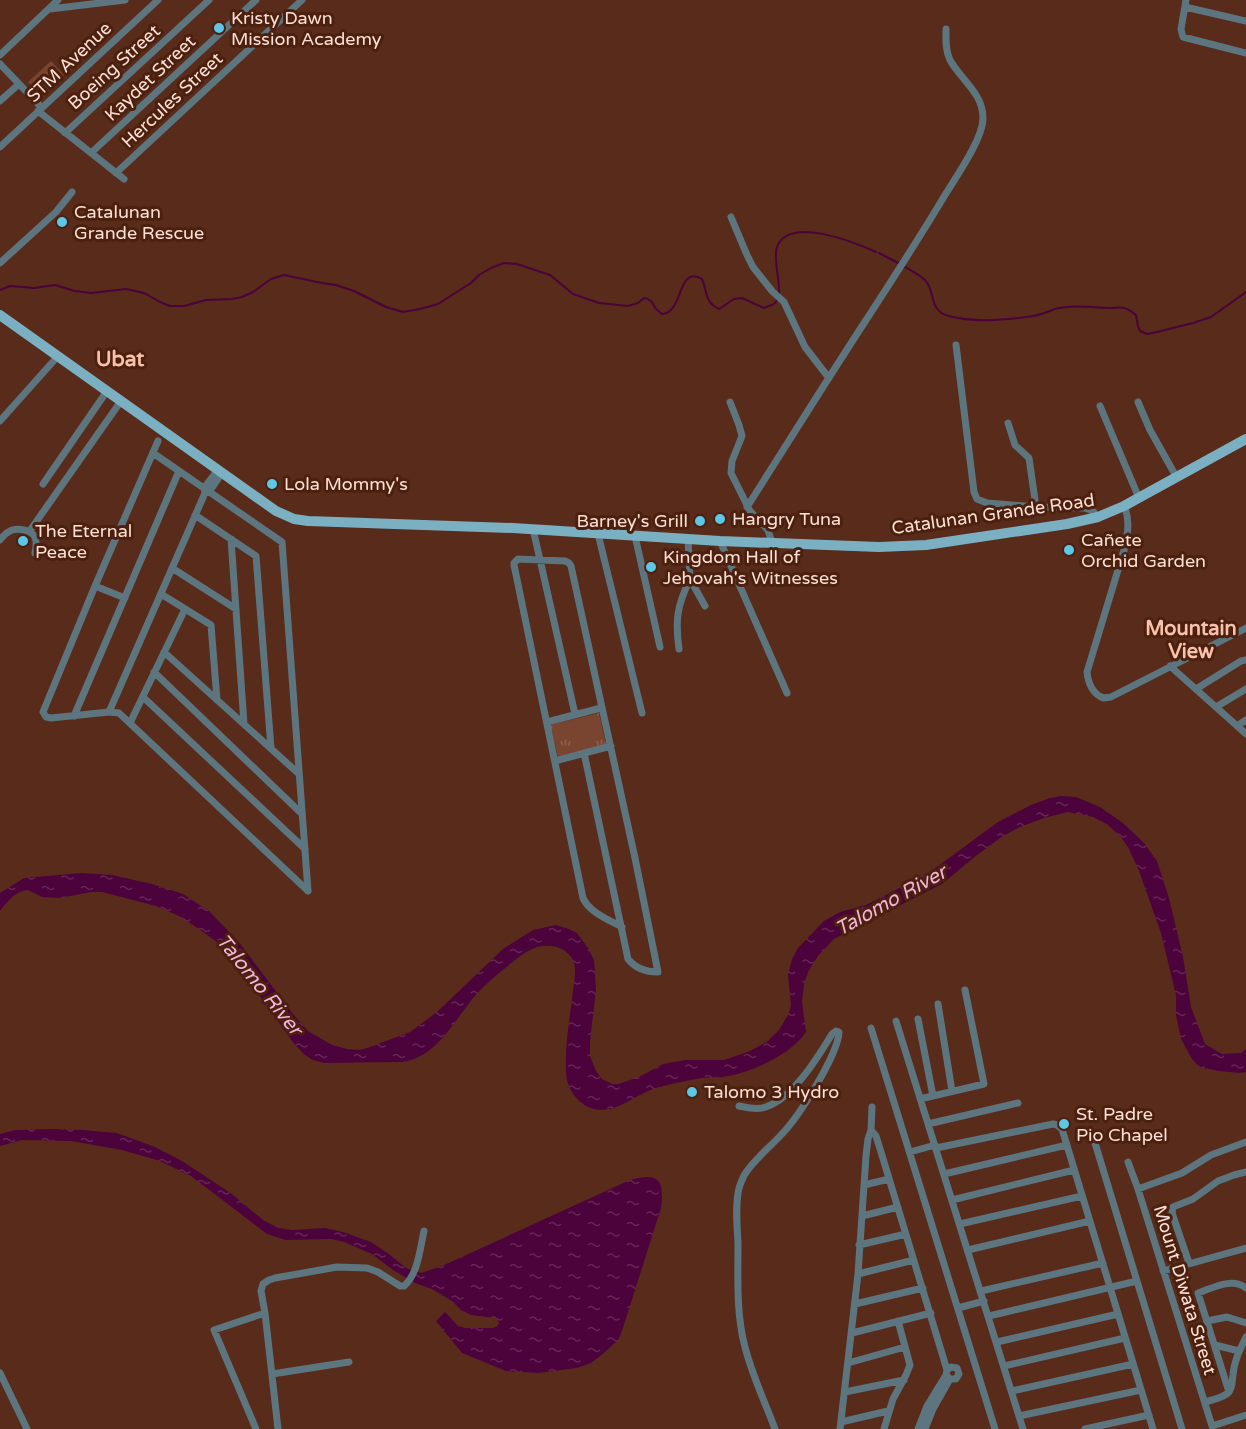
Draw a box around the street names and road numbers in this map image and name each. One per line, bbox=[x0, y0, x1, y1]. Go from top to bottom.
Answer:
street label: STM Avenue bbox=[22, 17, 116, 107]
street label: Boeing Street bbox=[63, 20, 165, 114]
street label: Kaydet Street bbox=[100, 30, 200, 126]
street label: Hercules Street bbox=[117, 47, 227, 152]
street label: Catalunan Grande Road bbox=[890, 489, 1096, 539]
street label: Mount Diwata Street bbox=[1149, 1202, 1221, 1378]

